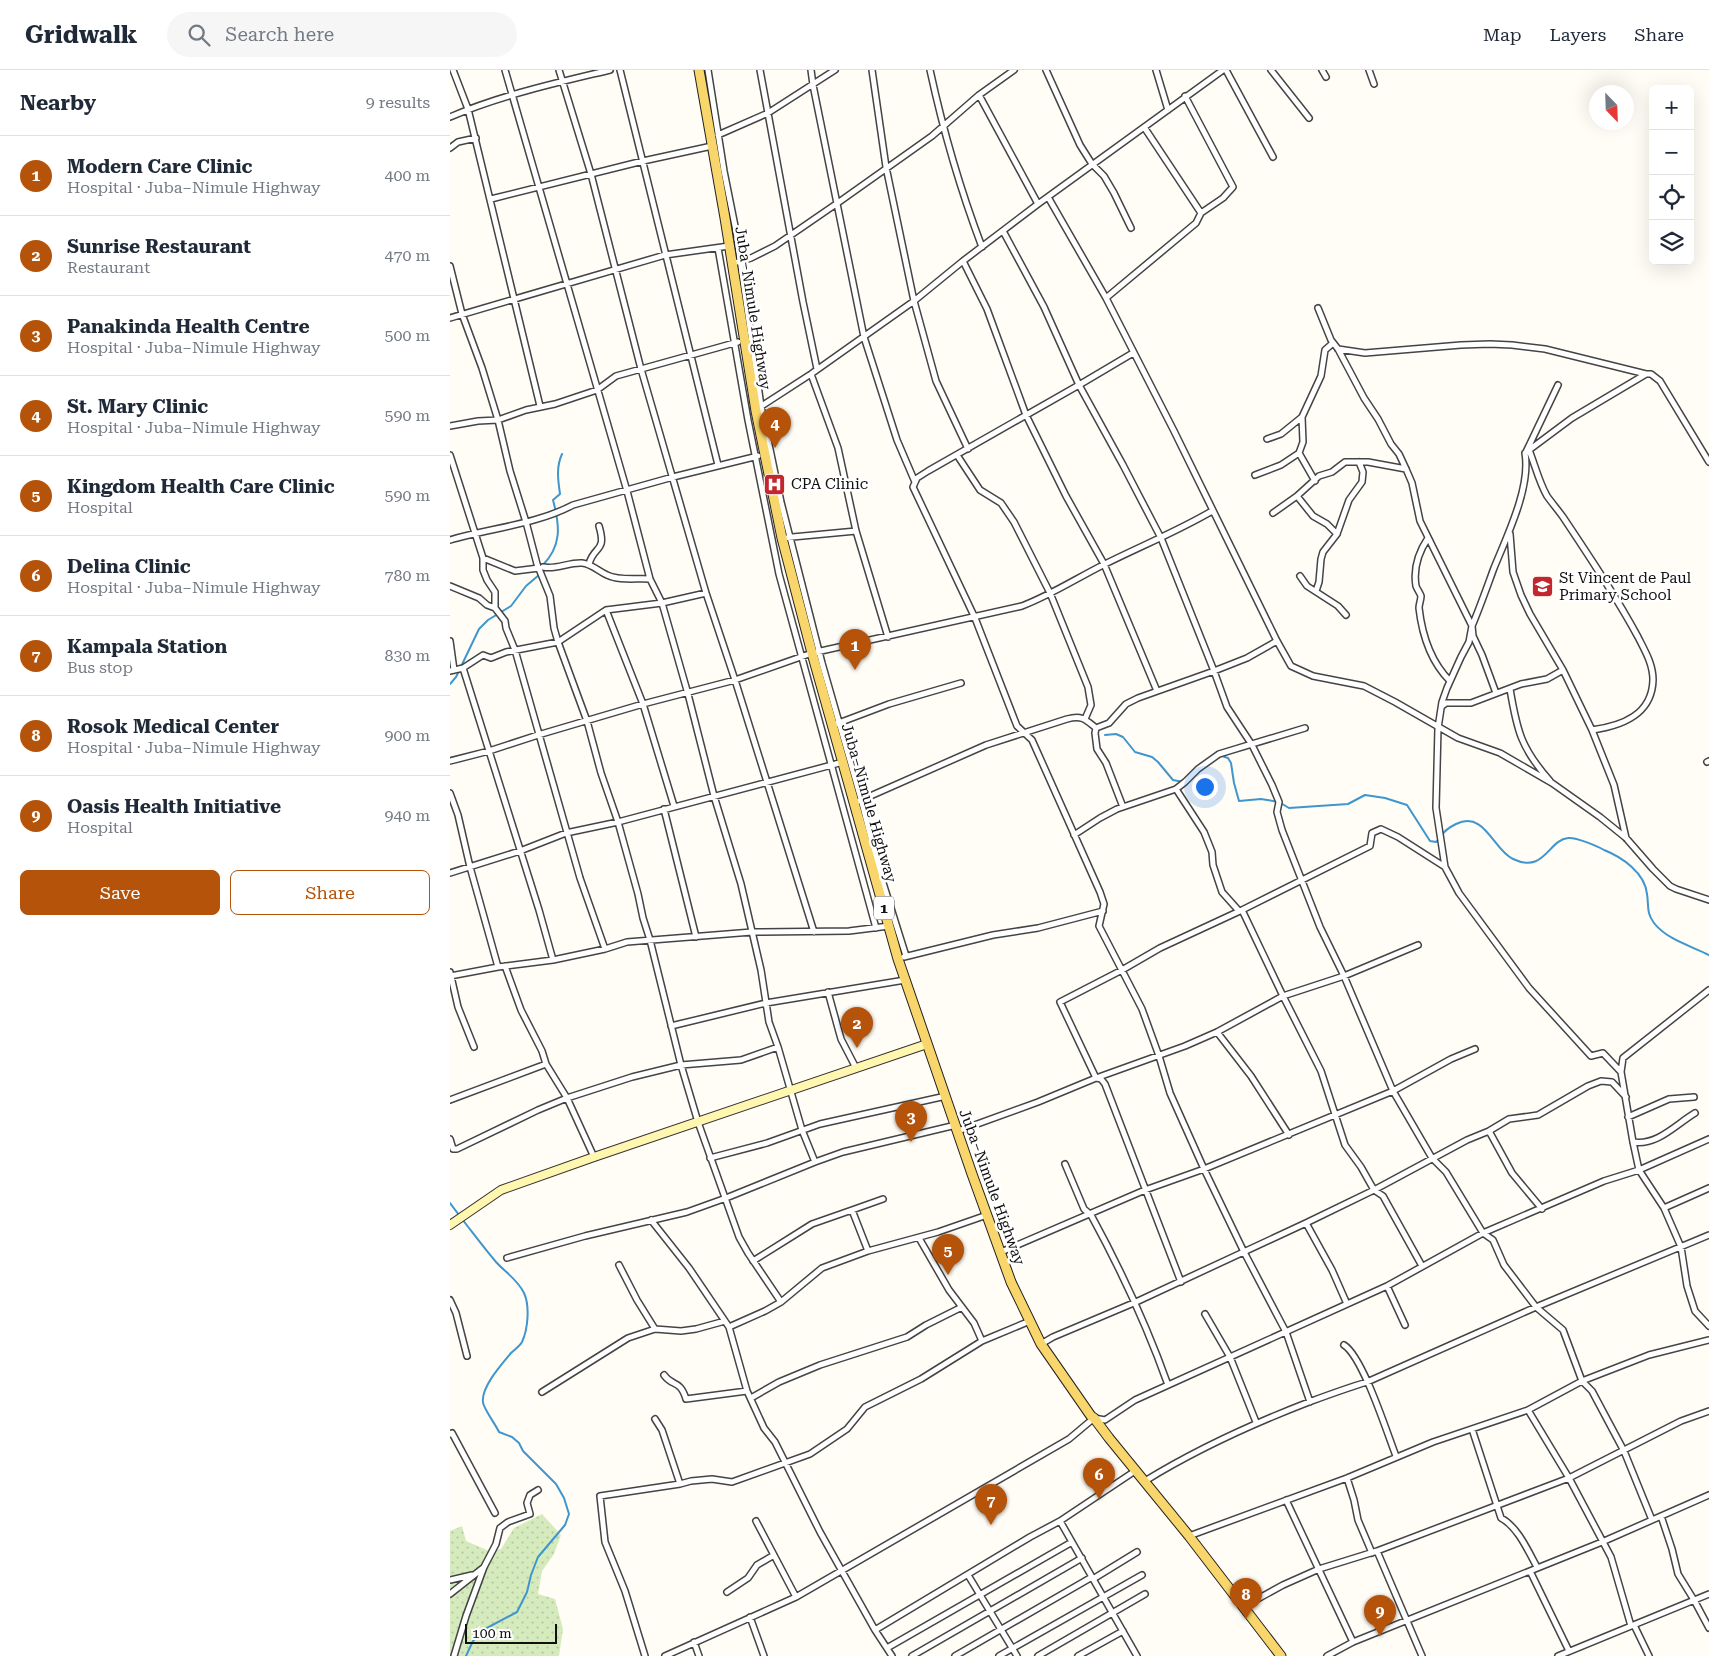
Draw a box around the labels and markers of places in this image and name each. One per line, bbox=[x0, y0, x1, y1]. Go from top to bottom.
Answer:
pin: 4 bbox=[759, 407, 791, 448]
hospital icon: CPA Clinic bbox=[763, 472, 787, 496]
place label: CPA Clinic bbox=[791, 475, 868, 493]
place label: St Vincent de Paul Primary School bbox=[1559, 569, 1692, 604]
school or university icon: St Vincent de Paul Primary School bbox=[1531, 575, 1555, 599]
pin: 1 bbox=[839, 629, 871, 670]
pin: 2 bbox=[841, 1007, 873, 1048]
pin: 3 bbox=[895, 1101, 927, 1142]
pin: 5 bbox=[932, 1234, 964, 1275]
pin: 6 bbox=[1083, 1458, 1115, 1499]
pin: 7 bbox=[975, 1484, 1007, 1525]
pin: 8 bbox=[1230, 1578, 1262, 1619]
pin: 9 bbox=[1364, 1595, 1396, 1636]

